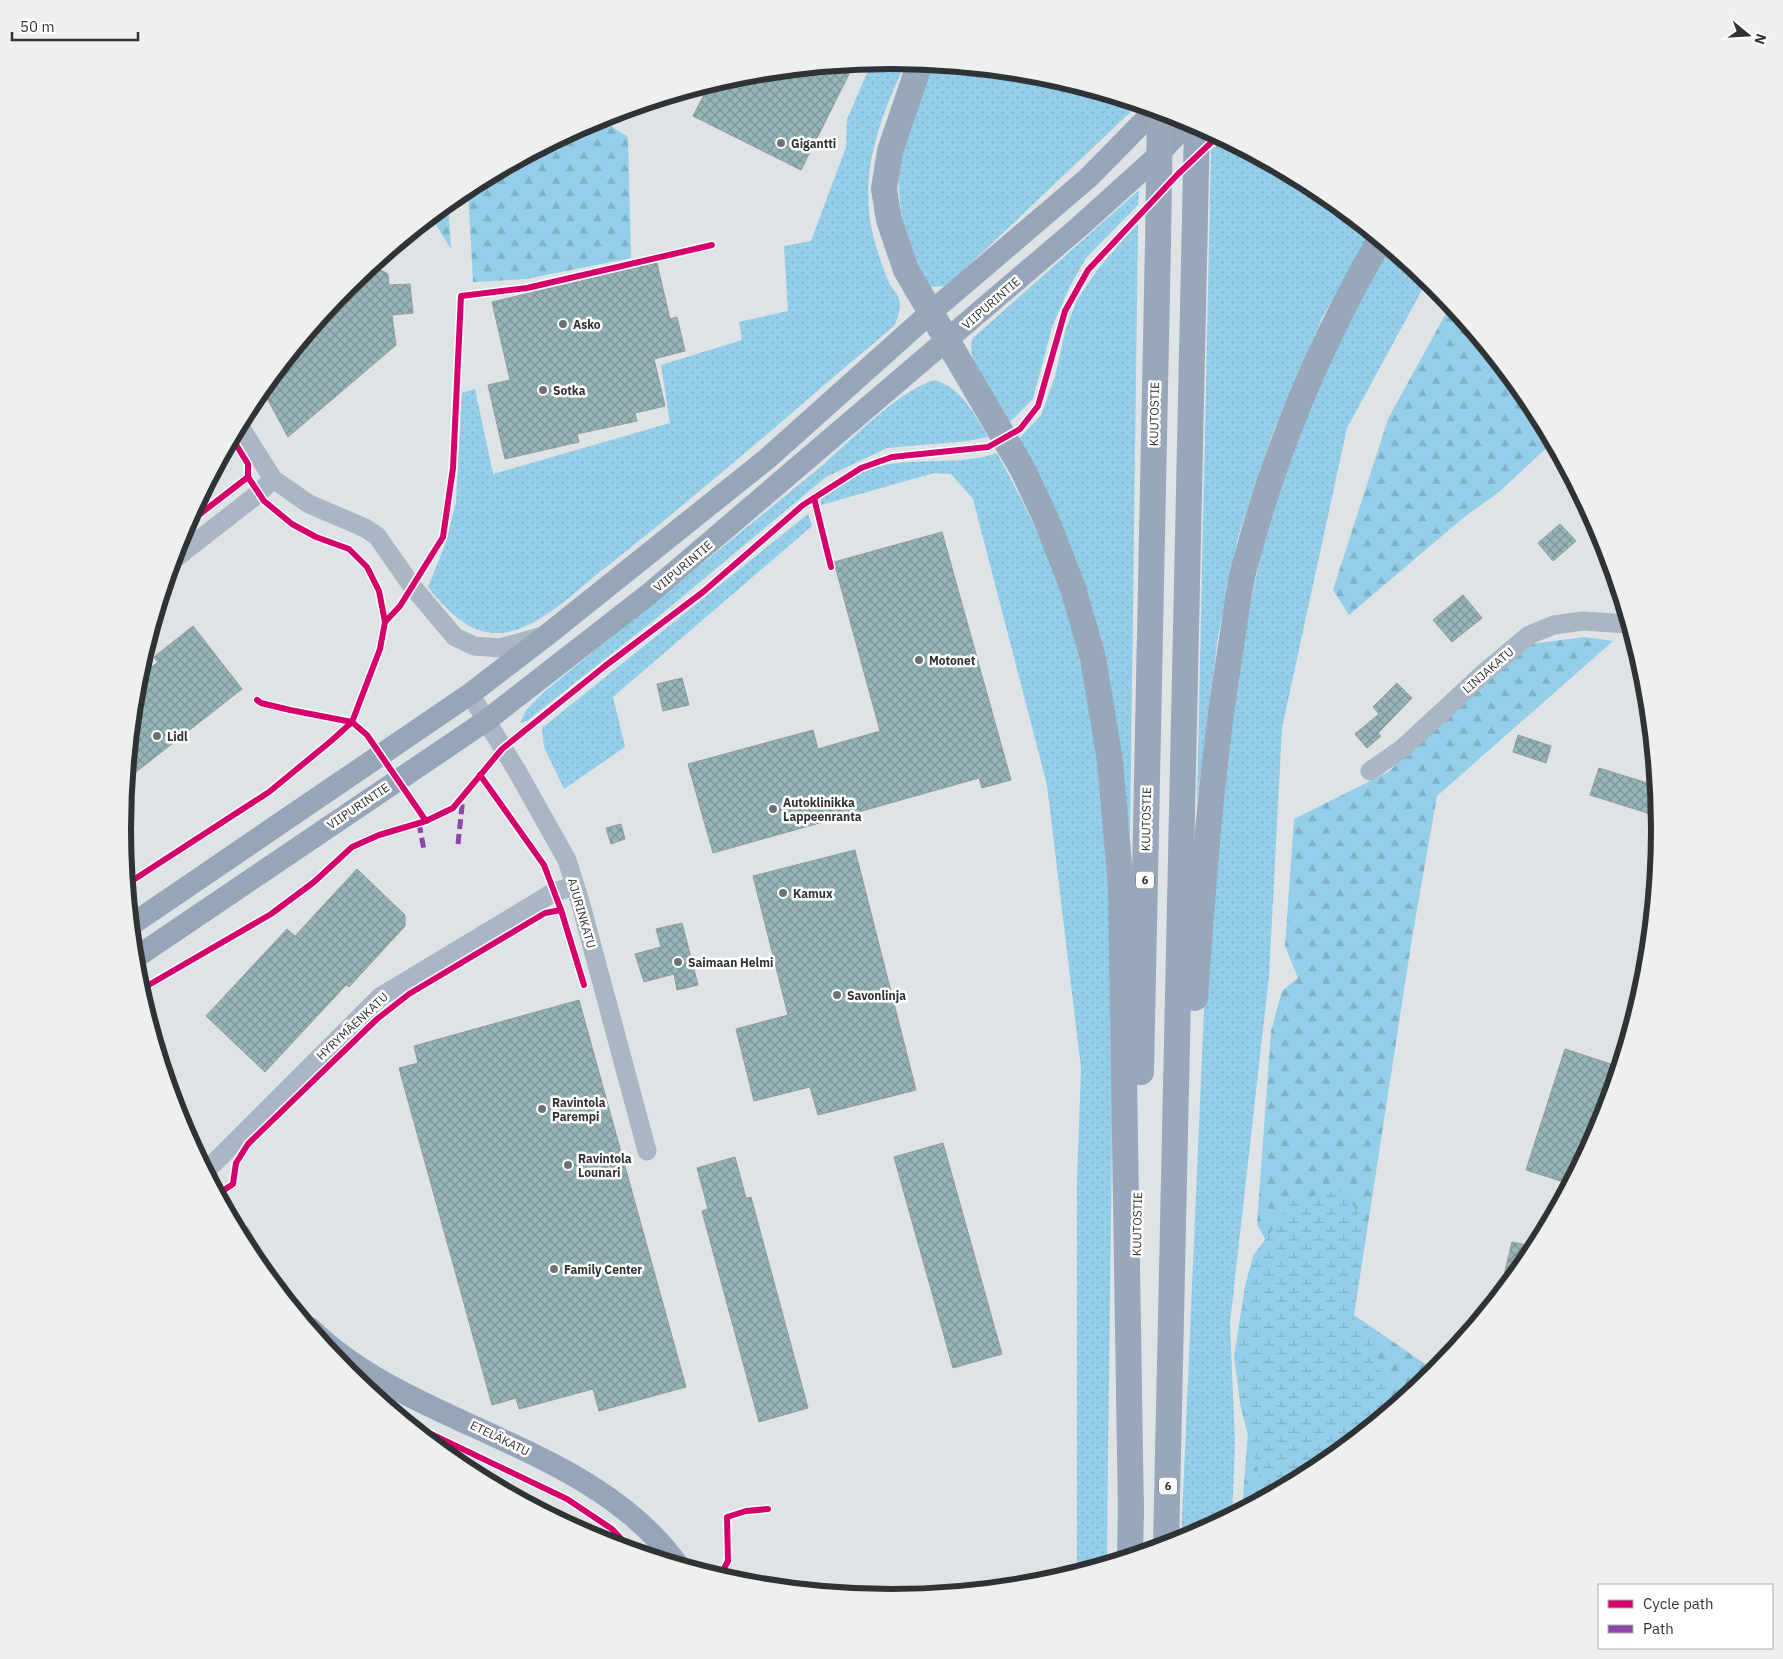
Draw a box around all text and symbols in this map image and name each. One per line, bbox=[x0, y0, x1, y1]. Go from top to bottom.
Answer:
scale bar bbox=[12, 10, 139, 42]
north arrow bbox=[1723, 10, 1773, 60]
text: 50 m bbox=[20, 17, 55, 36]
text: N bbox=[1750, 31, 1770, 47]
place label: Gigantti bbox=[791, 136, 836, 151]
marker: Gigantti bbox=[775, 137, 787, 149]
street label: VIIPURINTIE bbox=[959, 274, 1023, 332]
place label: Asko bbox=[573, 317, 601, 332]
marker: Asko bbox=[557, 318, 569, 330]
street label: KUUTOSTIE bbox=[1146, 382, 1162, 446]
place label: Sotka bbox=[553, 383, 586, 398]
marker: Sotka bbox=[537, 384, 549, 396]
street label: VIIPURINTIE bbox=[651, 537, 715, 595]
street label: LINJAKATU bbox=[1459, 644, 1517, 696]
place label: Motonet bbox=[929, 653, 976, 668]
marker: Motonet bbox=[913, 654, 925, 666]
place label: Lidl bbox=[167, 729, 188, 744]
marker: Lidl bbox=[151, 730, 163, 742]
street label: VIIPURINTIE bbox=[324, 780, 392, 832]
street label: KUUTOSTIE bbox=[1138, 787, 1154, 851]
place label: Autoklinikka Lappeenranta bbox=[783, 795, 862, 824]
marker: Autoklinikka Lappeenranta bbox=[767, 803, 779, 815]
road number: 6 bbox=[1136, 872, 1154, 888]
street label: AJURINKATU bbox=[565, 876, 599, 950]
place label: Kamux bbox=[793, 886, 833, 901]
marker: Kamux bbox=[777, 887, 789, 899]
place label: Saimaan Helmi bbox=[688, 955, 773, 970]
marker: Saimaan Helmi bbox=[672, 956, 684, 968]
place label: Savonlinja bbox=[847, 988, 906, 1003]
street label: HYRYMÄENKATU bbox=[313, 989, 391, 1063]
marker: Savonlinja bbox=[831, 989, 843, 1001]
place label: Ravintola Parempi bbox=[552, 1095, 606, 1124]
marker: Ravintola Parempi bbox=[536, 1103, 548, 1115]
place label: Ravintola Lounari bbox=[578, 1151, 632, 1180]
marker: Ravintola Lounari bbox=[562, 1159, 574, 1171]
street label: KUUTOSTIE bbox=[1129, 1192, 1145, 1256]
place label: Family Center bbox=[564, 1262, 642, 1277]
marker: Family Center bbox=[548, 1263, 560, 1275]
street label: ETELÄKATU bbox=[468, 1417, 532, 1459]
road number: 6 bbox=[1159, 1478, 1177, 1494]
legend bbox=[1598, 1584, 1773, 1649]
text: Cycle path bbox=[1643, 1594, 1714, 1613]
text: Path bbox=[1643, 1619, 1674, 1638]

